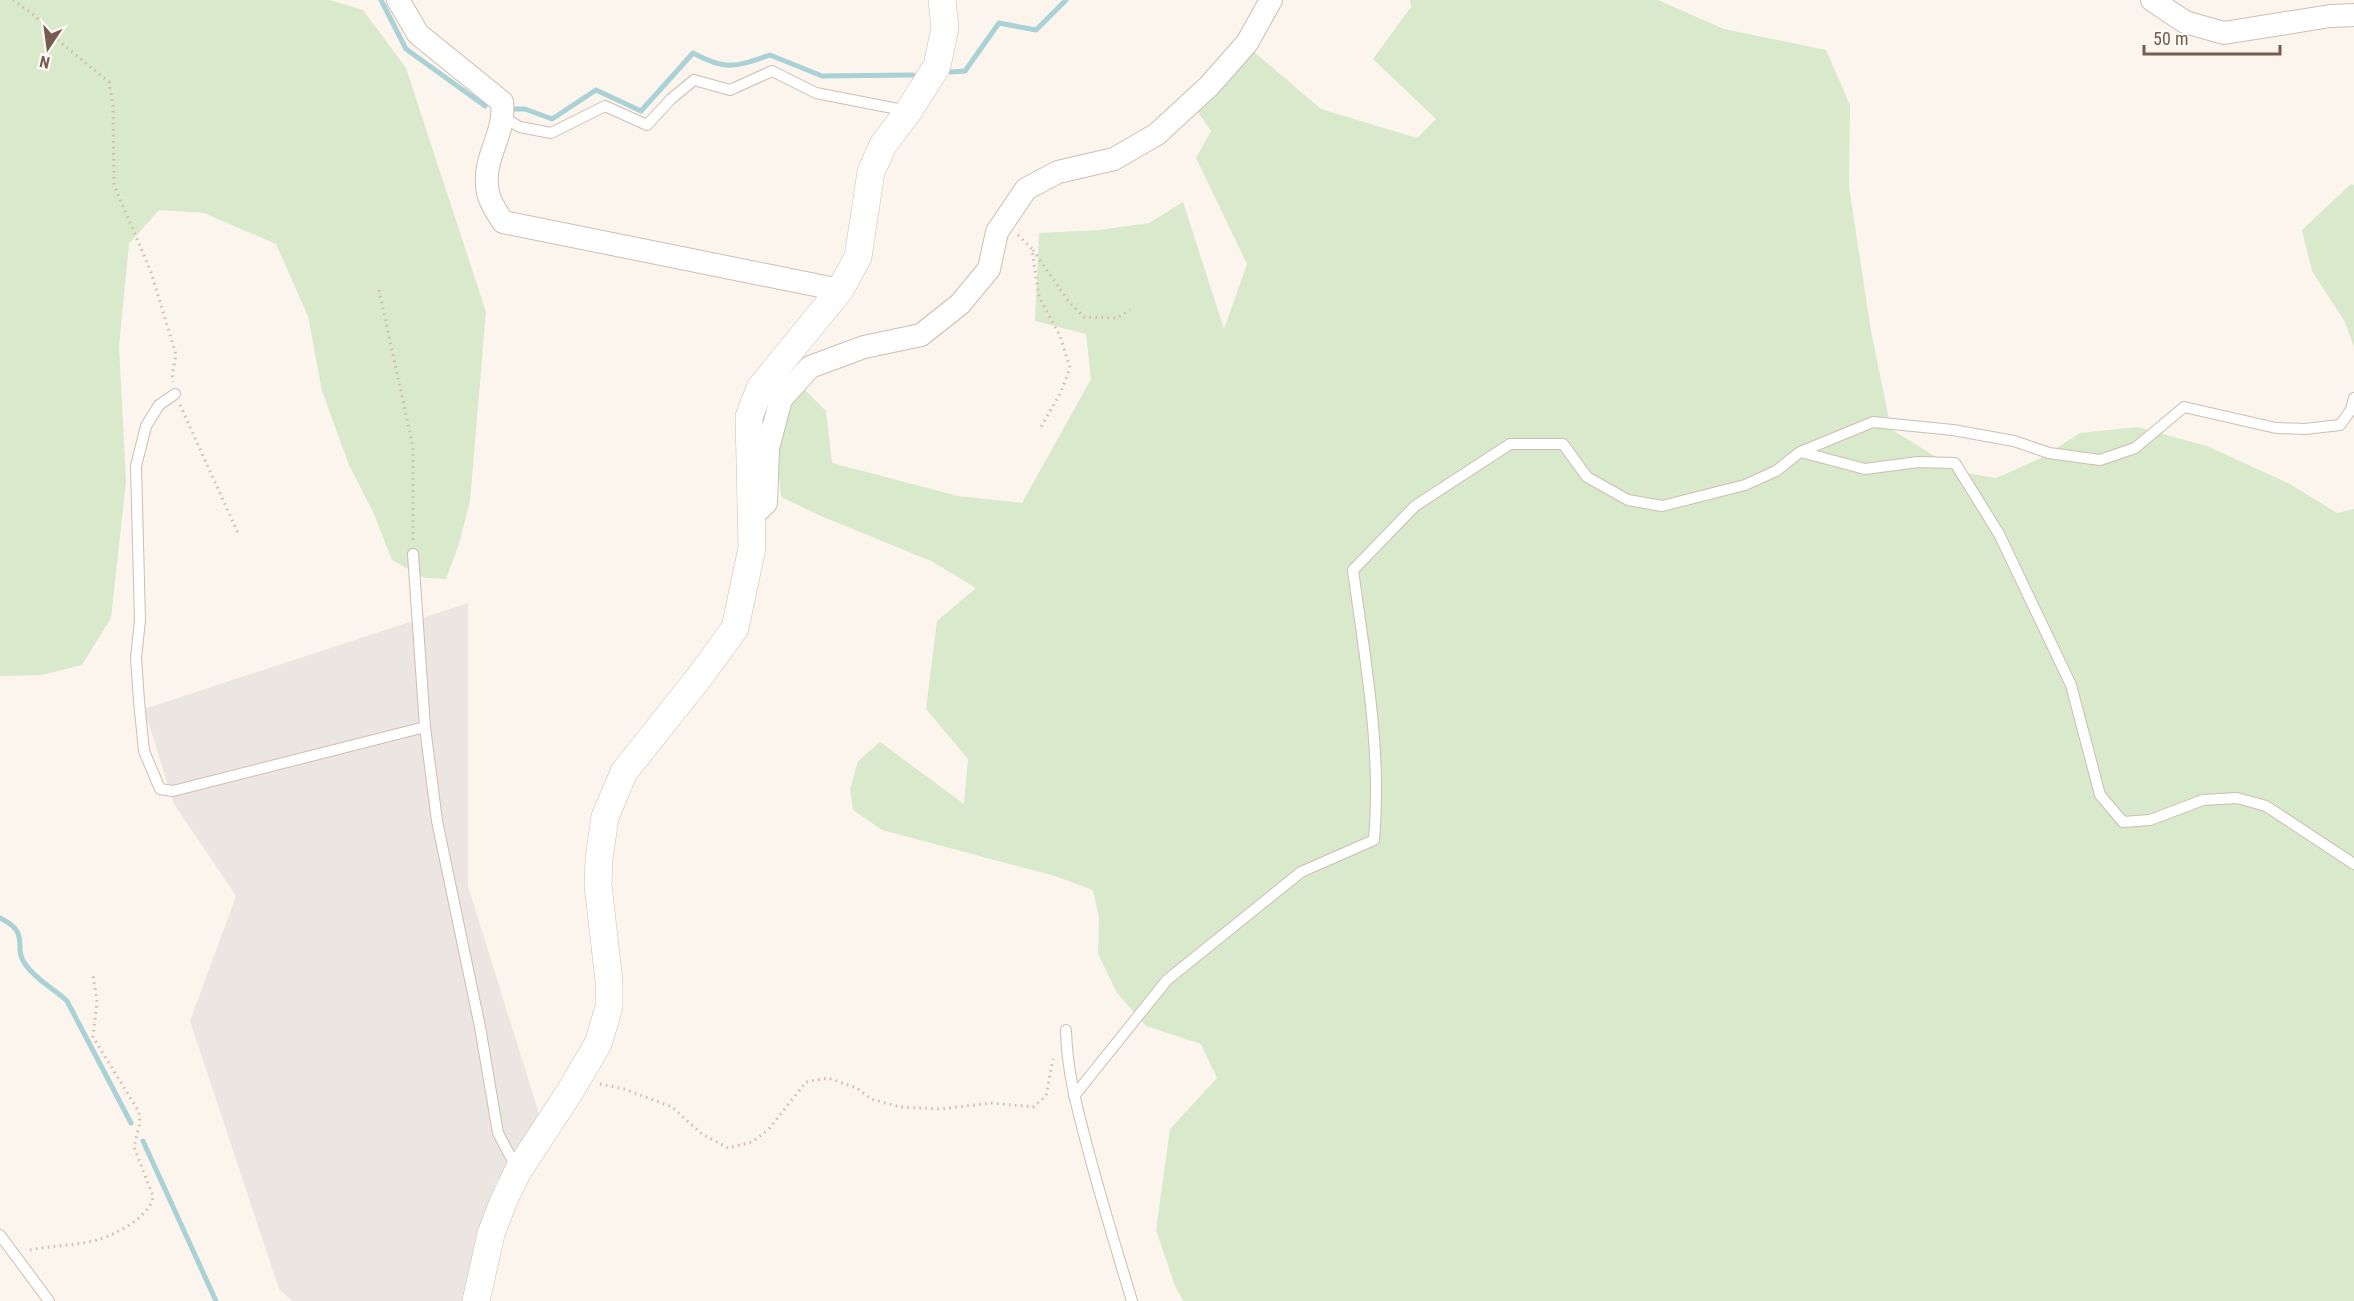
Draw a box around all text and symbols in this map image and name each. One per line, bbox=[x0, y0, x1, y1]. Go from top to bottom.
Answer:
north arrow bbox=[18, 18, 78, 78]
scale bar bbox=[2144, 18, 2280, 56]
text: 50 m bbox=[2153, 28, 2188, 49]
text: N bbox=[38, 52, 52, 72]

